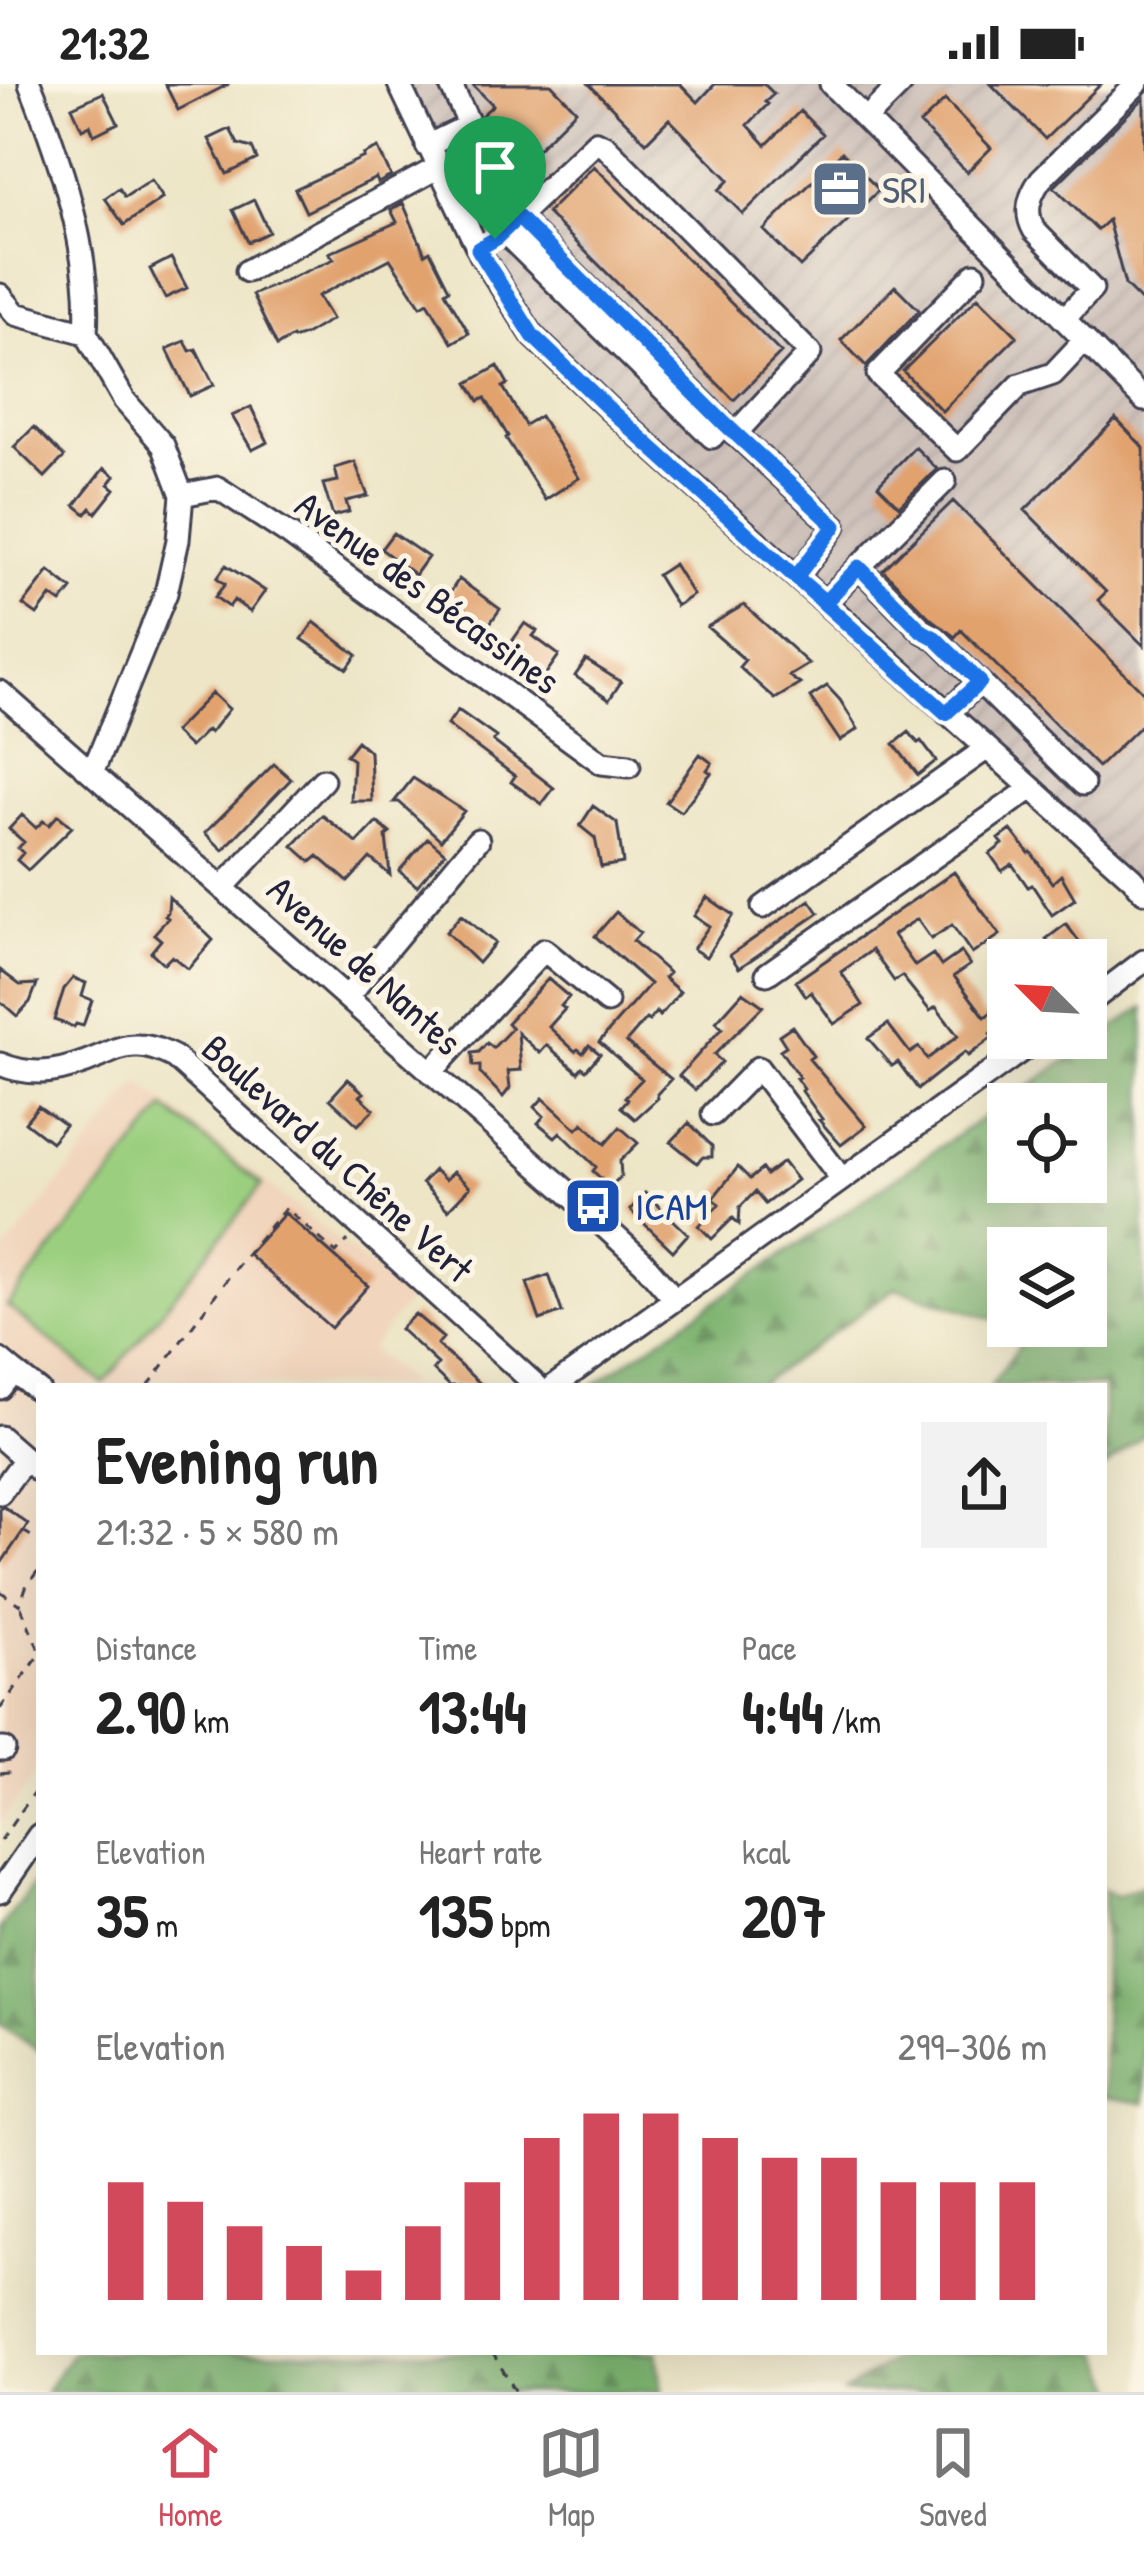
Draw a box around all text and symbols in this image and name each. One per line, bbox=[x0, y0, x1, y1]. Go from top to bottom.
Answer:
text: 21:32 bbox=[60, 12, 149, 73]
pin bbox=[444, 116, 546, 239]
icon: arrive bbox=[462, 134, 528, 200]
office icon: SRI bbox=[809, 158, 871, 220]
place label: SRI bbox=[882, 162, 927, 215]
street label: Avenue des Bécassines bbox=[285, 478, 571, 706]
street label: Avenue de Nantes bbox=[256, 863, 474, 1066]
north arrow bbox=[987, 939, 1107, 1059]
map controls bbox=[987, 939, 1107, 1347]
street label: Boulevard du Chêne Vert bbox=[191, 1021, 486, 1294]
button: locate bbox=[987, 1083, 1107, 1203]
bus stop icon: ICAM bbox=[562, 1175, 624, 1237]
place label: ICAM bbox=[635, 1179, 708, 1232]
button: layers bbox=[987, 1227, 1107, 1347]
text: Evening run bbox=[96, 1414, 378, 1504]
button: share bbox=[921, 1422, 1047, 1548]
text: 21:32 · 5 × 580 m bbox=[96, 1504, 339, 1557]
text: Distance bbox=[96, 1626, 197, 1670]
text: Time bbox=[419, 1626, 477, 1670]
text: Pace bbox=[742, 1626, 797, 1670]
text: 2.90 bbox=[96, 1670, 186, 1752]
text: 13:44 bbox=[419, 1670, 527, 1752]
text: 4:44 bbox=[742, 1670, 823, 1752]
text: km bbox=[186, 1699, 230, 1743]
text: /km bbox=[823, 1699, 881, 1743]
text: Elevation bbox=[96, 1830, 206, 1874]
text: Heart rate bbox=[419, 1830, 542, 1874]
text: kcal bbox=[742, 1830, 790, 1874]
text: 35 bbox=[96, 1874, 148, 1956]
text: 135 bbox=[419, 1874, 493, 1956]
text: 207 bbox=[742, 1874, 827, 1956]
text: m bbox=[148, 1903, 178, 1947]
text: bpm bbox=[493, 1903, 551, 1947]
text: Elevation bbox=[96, 2019, 226, 2072]
text: 299–306 m bbox=[898, 2019, 1047, 2072]
tab: Home bbox=[157, 2420, 223, 2536]
tab: Map bbox=[538, 2420, 604, 2536]
tab: Saved bbox=[919, 2420, 987, 2536]

